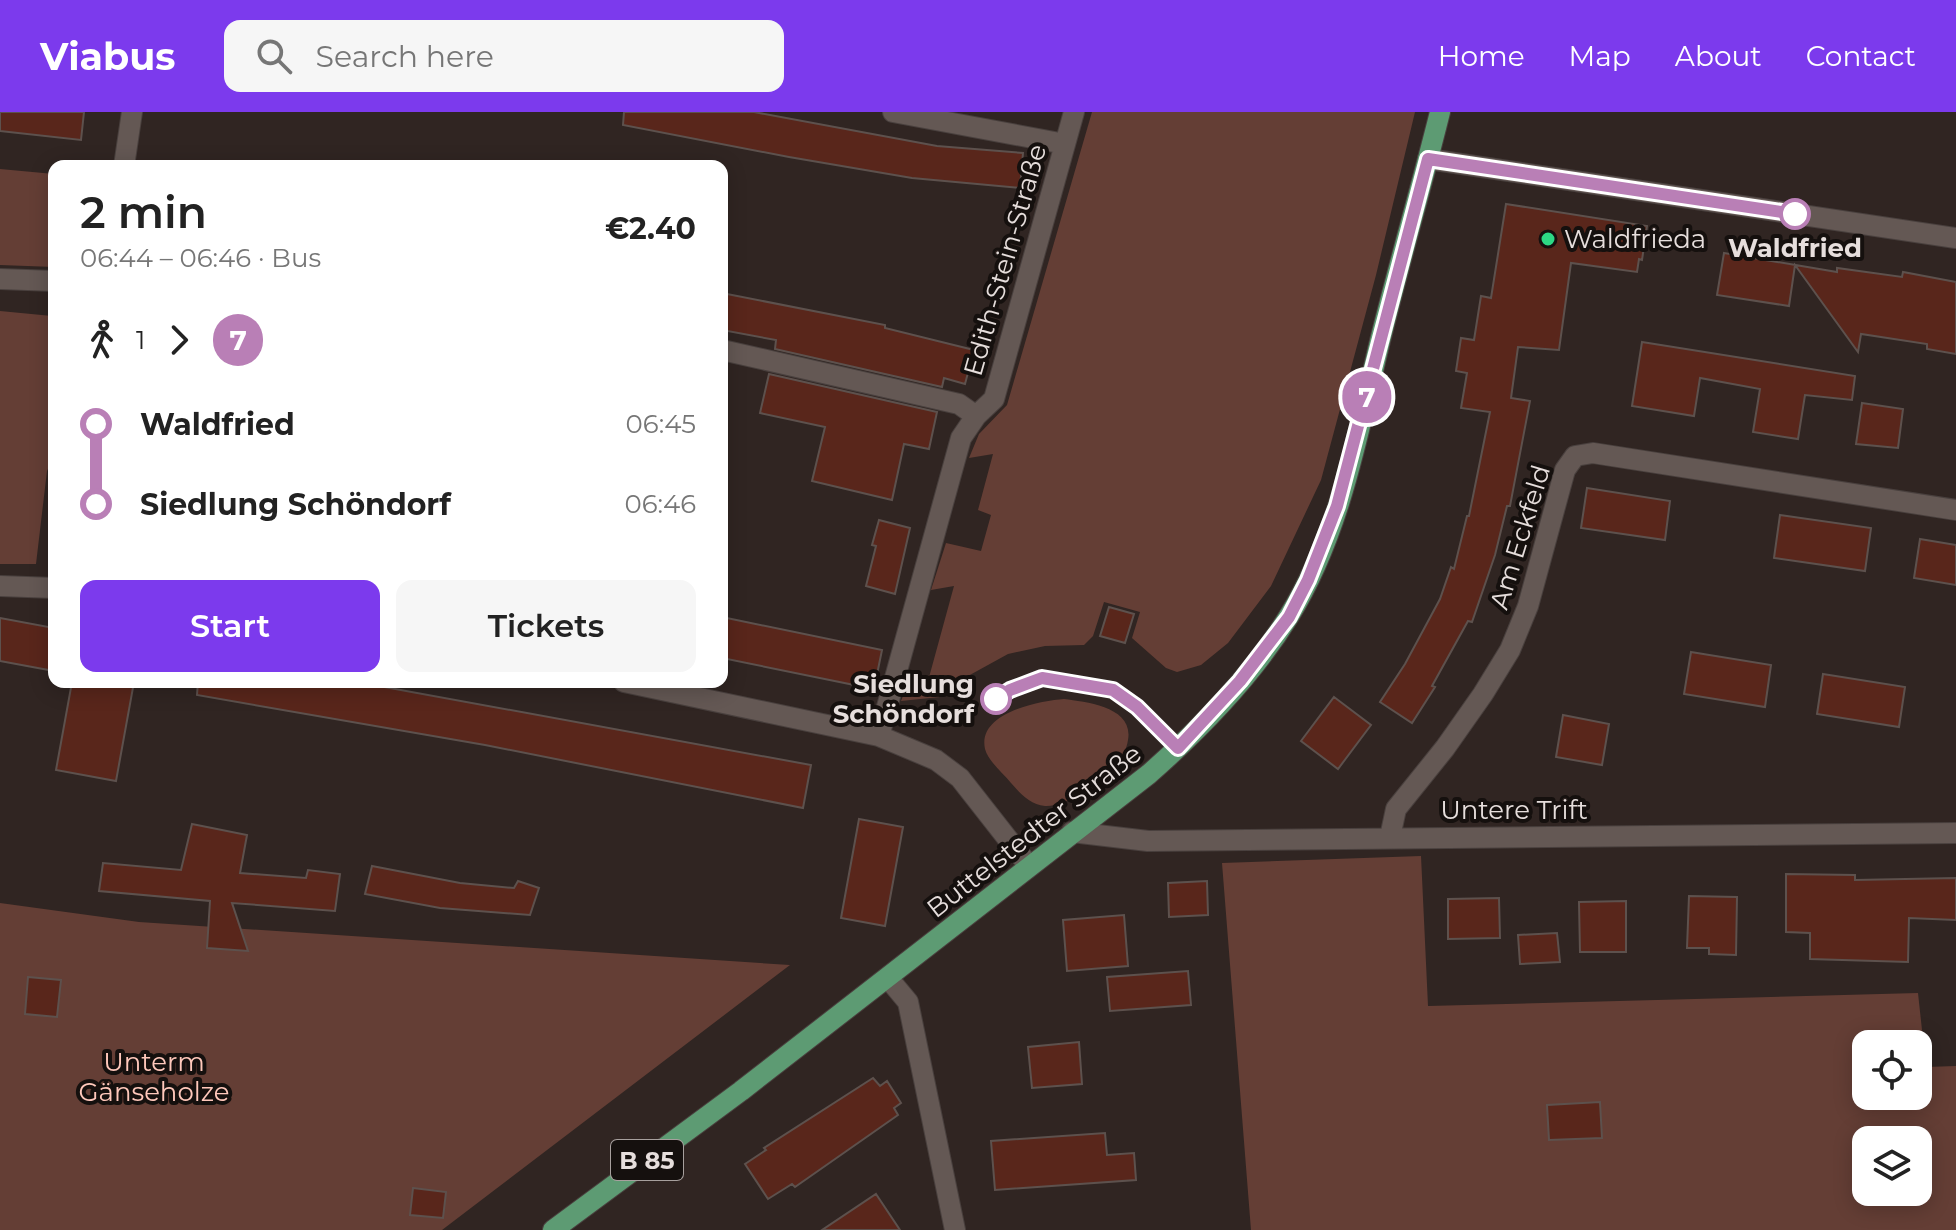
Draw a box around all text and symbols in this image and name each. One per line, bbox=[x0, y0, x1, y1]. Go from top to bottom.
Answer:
search box bbox=[224, 20, 784, 92]
text: Viabus bbox=[40, 33, 176, 80]
icon: search bbox=[252, 34, 296, 78]
text: Search here bbox=[316, 38, 494, 75]
text: Home bbox=[1438, 39, 1525, 73]
text: Map bbox=[1569, 39, 1631, 73]
text: About bbox=[1675, 39, 1762, 73]
text: Contact bbox=[1806, 39, 1916, 73]
street label: Edith-Stein-Straße bbox=[957, 141, 1053, 379]
text: 2 min bbox=[80, 185, 207, 239]
marker: Waldfried bbox=[1780, 199, 1810, 229]
text: €2.40 bbox=[605, 210, 696, 247]
place label: Waldfrieda bbox=[1564, 223, 1706, 255]
marker: Waldfrieda bbox=[1539, 230, 1557, 248]
place label: Waldfried bbox=[1728, 232, 1862, 264]
text: 06:44 – 06:46 · Bus bbox=[80, 242, 321, 274]
icon: walk bbox=[80, 318, 124, 362]
icon: forward bbox=[157, 318, 201, 362]
text: 7 bbox=[229, 323, 247, 357]
text: 1 bbox=[136, 324, 145, 356]
line badge: 7 bbox=[1341, 371, 1393, 423]
text: 7 bbox=[1358, 380, 1376, 414]
text: Waldfried bbox=[140, 406, 295, 443]
text: 06:45 bbox=[626, 408, 696, 440]
street label: Am Eckfeld bbox=[1483, 461, 1557, 613]
text: Siedlung Schöndorf bbox=[140, 486, 451, 523]
text: 06:46 bbox=[624, 488, 696, 520]
button: Start bbox=[80, 580, 380, 672]
button: Tickets bbox=[396, 580, 696, 672]
place label: Siedlung Schöndorf bbox=[833, 668, 975, 730]
marker: Siedlung Schöndorf bbox=[981, 684, 1011, 714]
street label: Buttelstedter Straße bbox=[920, 737, 1148, 925]
street label: Untere Trift bbox=[1440, 794, 1588, 826]
map controls bbox=[1852, 1030, 1932, 1206]
button: locate bbox=[1852, 1030, 1932, 1110]
park label: Unterm Gänseholze bbox=[78, 1046, 230, 1108]
button: layers bbox=[1852, 1126, 1932, 1206]
road number: B 85 bbox=[611, 1140, 683, 1180]

